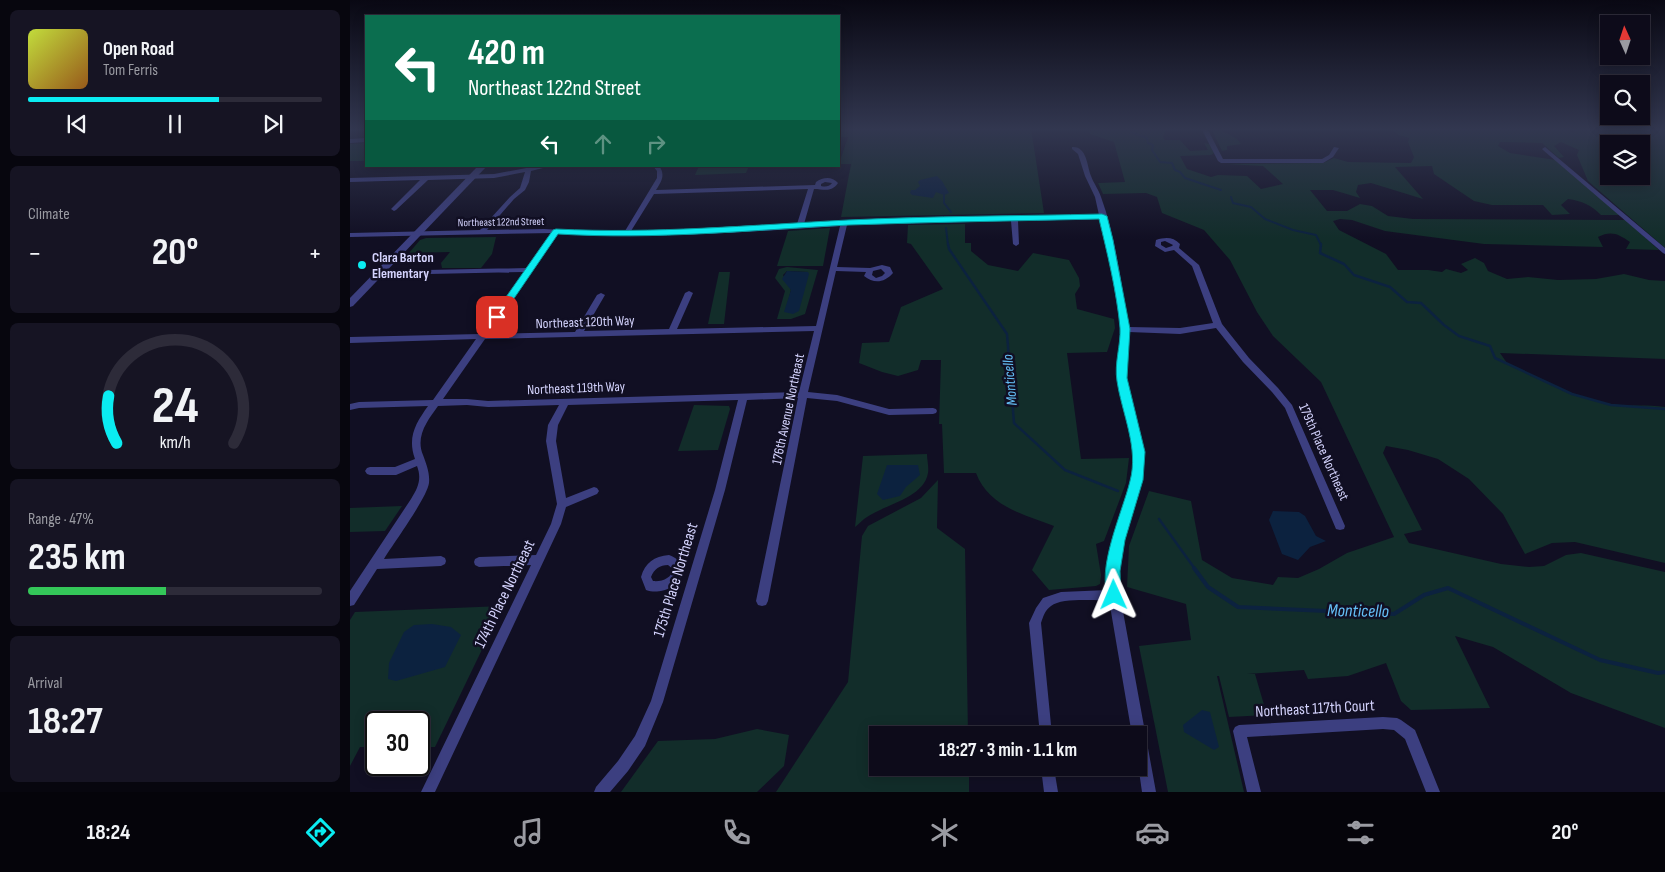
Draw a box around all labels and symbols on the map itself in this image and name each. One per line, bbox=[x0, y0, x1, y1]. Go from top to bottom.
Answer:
north arrow bbox=[1600, 15, 1650, 65]
street label: Northeast 122nd Street bbox=[458, 215, 545, 229]
place label: Clara Barton Elementary bbox=[372, 249, 434, 282]
marker: Clara Barton Elementary bbox=[356, 259, 368, 271]
pin bbox=[476, 296, 518, 338]
street label: Northeast 120th Way bbox=[535, 312, 635, 332]
street label: 176th Avenue Northeast bbox=[768, 352, 808, 466]
water label: Monticello bbox=[998, 353, 1022, 407]
street label: Northeast 119th Way bbox=[527, 378, 626, 398]
street label: 179th Place Northeast bbox=[1295, 401, 1353, 503]
street label: 175th Place Northeast bbox=[650, 521, 702, 639]
street label: 174th Place Northeast bbox=[471, 537, 539, 651]
position arrow bbox=[1087, 568, 1139, 620]
water label: Monticello bbox=[1327, 600, 1390, 622]
street label: Northeast 117th Court bbox=[1255, 696, 1375, 722]
speed limit sign: 30 bbox=[365, 711, 430, 776]

